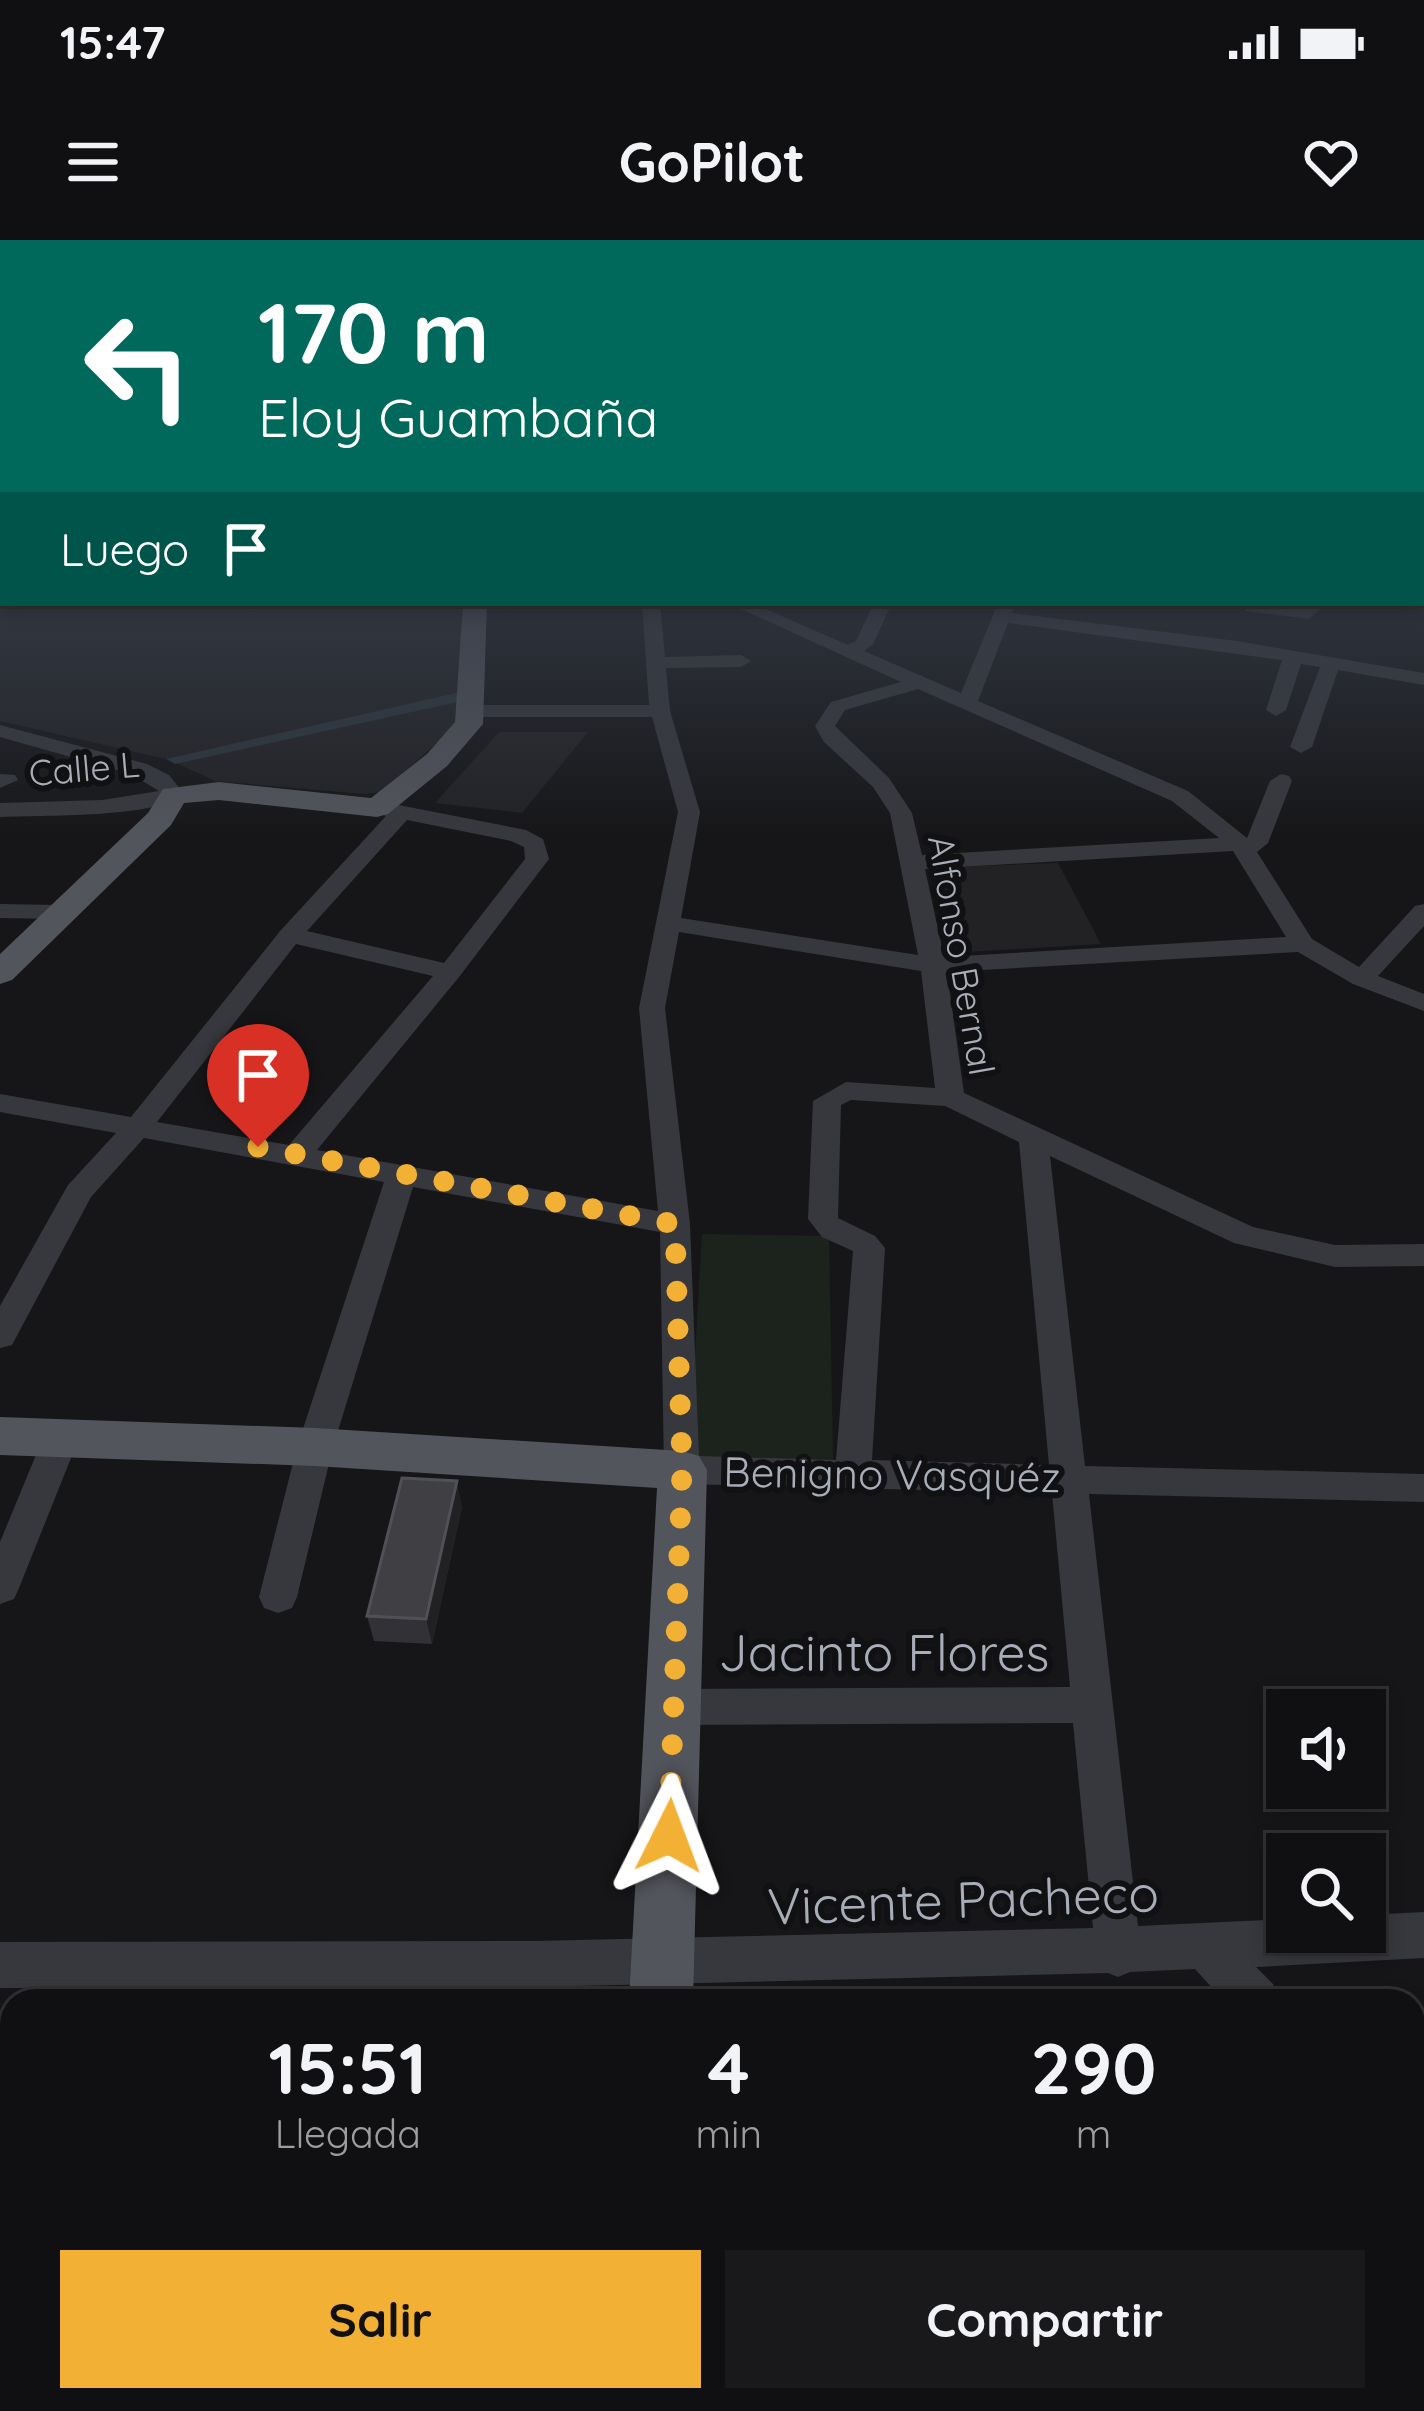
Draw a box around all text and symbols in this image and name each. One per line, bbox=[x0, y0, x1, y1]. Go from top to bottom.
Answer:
text: 15:47 bbox=[60, 14, 166, 70]
text: GoPilot bbox=[619, 128, 805, 196]
icon: menu bbox=[60, 129, 126, 195]
icon: heart bbox=[1298, 129, 1364, 195]
text: 170 m bbox=[258, 279, 489, 384]
icon: left bbox=[60, 288, 216, 444]
text: Eloy Guambaña bbox=[258, 383, 658, 451]
icon: arrive bbox=[213, 516, 279, 582]
text: Luego bbox=[60, 521, 189, 577]
street label: Calle L bbox=[27, 741, 141, 795]
street label: Alfonso Bernal bbox=[919, 832, 1005, 1078]
pin bbox=[207, 1024, 309, 1147]
icon: arrive bbox=[225, 1042, 291, 1108]
street label: Benigno Vasquéz bbox=[723, 1445, 1061, 1503]
street label: Jacinto Flores bbox=[719, 1620, 1049, 1684]
map controls bbox=[1266, 1689, 1386, 1953]
button: sound bbox=[1266, 1689, 1386, 1809]
position arrow bbox=[606, 1773, 732, 1899]
button: search bbox=[1266, 1833, 1386, 1953]
street label: Vicente Pacheco bbox=[766, 1860, 1160, 1938]
text: 15:51 bbox=[268, 2022, 427, 2112]
text: 4 bbox=[708, 2022, 750, 2112]
text: 290 bbox=[1030, 2022, 1157, 2112]
text: Llegada bbox=[275, 2109, 421, 2158]
text: min bbox=[696, 2109, 762, 2158]
text: m bbox=[1076, 2109, 1111, 2158]
button: Salir bbox=[60, 2250, 701, 2388]
button: Compartir bbox=[725, 2250, 1365, 2388]

